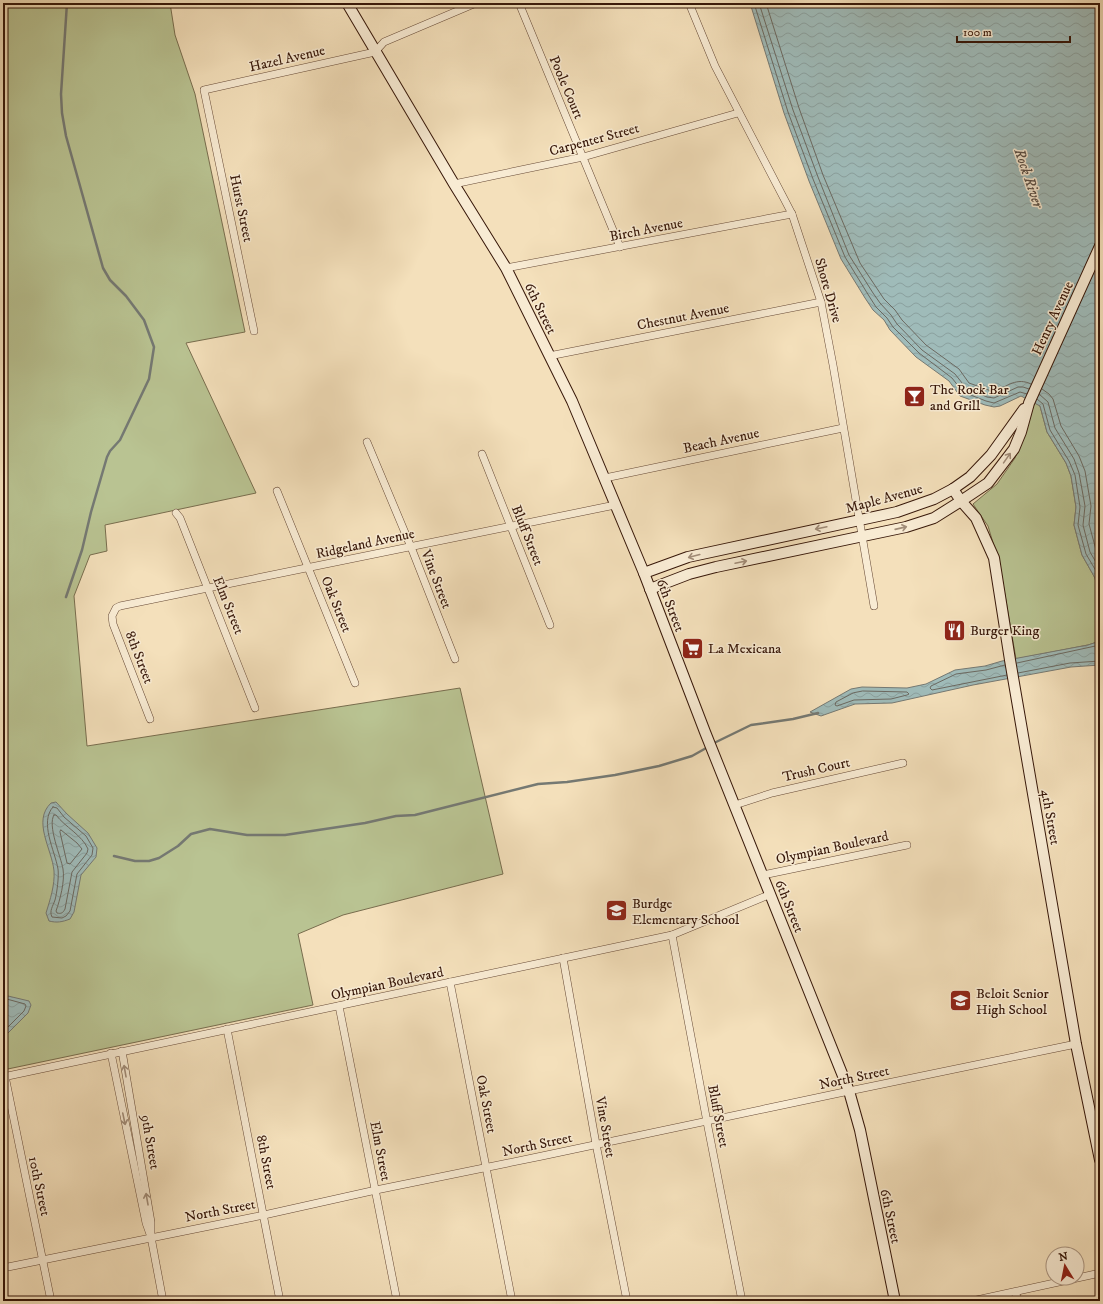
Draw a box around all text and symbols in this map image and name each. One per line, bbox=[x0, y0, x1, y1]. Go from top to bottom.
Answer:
scale bar bbox=[957, 18, 1070, 44]
text: 100 m bbox=[963, 25, 992, 40]
street label: Hazel Avenue bbox=[248, 41, 327, 76]
street label: Poole Court bbox=[545, 53, 588, 122]
street label: Carpenter Street bbox=[547, 119, 642, 161]
water label: Rock River bbox=[1009, 145, 1048, 212]
street label: Hurst Street bbox=[225, 173, 257, 244]
street label: Birch Avenue bbox=[608, 214, 685, 246]
street label: Shore Drive bbox=[810, 256, 846, 325]
street label: Henry Avenue bbox=[1028, 278, 1078, 358]
street label: 6th Street bbox=[520, 280, 561, 338]
street label: Chestnut Avenue bbox=[636, 299, 731, 335]
place label: The Rock Bar and Grill bbox=[930, 381, 1010, 415]
bar icon: The Rock Bar and Grill bbox=[901, 384, 927, 410]
street label: Beach Avenue bbox=[682, 424, 761, 458]
one-way arrow bbox=[1003, 453, 1011, 464]
street label: Maple Avenue bbox=[844, 480, 925, 518]
street label: Bluff Street bbox=[507, 503, 548, 569]
one-way arrow bbox=[895, 524, 908, 532]
street label: Ridgeland Avenue bbox=[314, 525, 416, 563]
one-way arrow bbox=[815, 525, 828, 533]
street label: Vine Street bbox=[416, 546, 456, 612]
one-way arrow bbox=[688, 553, 701, 560]
one-way arrow bbox=[734, 558, 747, 566]
street label: Elm Street bbox=[208, 574, 248, 637]
street label: Oak Street bbox=[317, 574, 356, 636]
street label: 6th Street bbox=[652, 576, 689, 635]
restaurant icon: Burger King bbox=[941, 617, 967, 643]
place label: Burger King bbox=[970, 622, 1039, 640]
street label: 8th Street bbox=[121, 628, 157, 687]
supermarket icon: La Mexicana bbox=[680, 635, 706, 661]
place label: La Mexicana bbox=[708, 640, 781, 658]
street label: Trush Court bbox=[781, 753, 852, 786]
street label: 4th Street bbox=[1036, 788, 1064, 847]
street label: Olympian Boulevard bbox=[774, 827, 890, 869]
street label: 6th Street bbox=[770, 877, 808, 936]
place label: Burdge Elementary School bbox=[632, 895, 740, 929]
school or university icon: Burdge Elementary School bbox=[604, 898, 630, 924]
street label: Olympian Boulevard bbox=[329, 963, 445, 1005]
place label: Beloit Senior High School bbox=[976, 985, 1049, 1019]
school or university icon: Beloit Senior High School bbox=[947, 988, 973, 1014]
street label: North Street bbox=[818, 1062, 891, 1094]
one-way arrow bbox=[121, 1065, 129, 1078]
street label: Oak Street bbox=[472, 1074, 501, 1135]
street label: Bluff Street bbox=[703, 1083, 733, 1150]
street label: Vine Street bbox=[591, 1094, 619, 1160]
one-way arrow bbox=[120, 1112, 128, 1125]
street label: 9th Street bbox=[136, 1113, 164, 1171]
street label: Elm Street bbox=[365, 1120, 395, 1183]
street label: North Street bbox=[501, 1129, 574, 1161]
street label: 8th Street bbox=[252, 1134, 280, 1191]
street label: 10th Street bbox=[24, 1155, 54, 1218]
street label: 6th Street bbox=[875, 1187, 905, 1246]
one-way arrow bbox=[143, 1193, 151, 1206]
street label: North Street bbox=[184, 1195, 257, 1227]
north arrow bbox=[1045, 1246, 1085, 1286]
text: N bbox=[1058, 1249, 1069, 1265]

